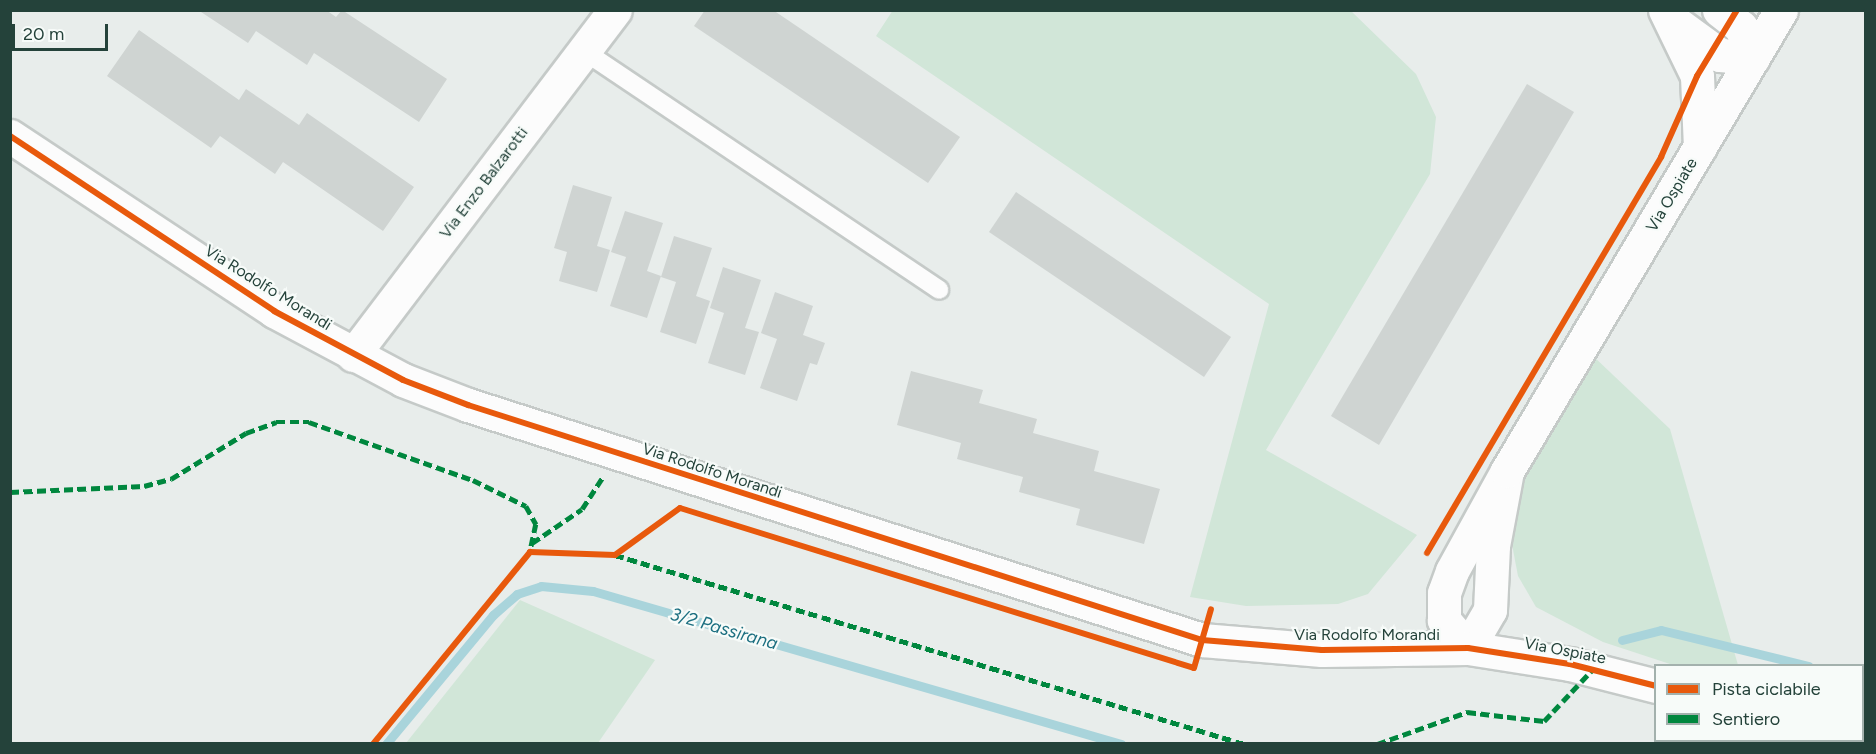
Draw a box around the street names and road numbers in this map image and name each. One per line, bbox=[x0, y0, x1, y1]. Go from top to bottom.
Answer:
street label: Via Enzo Balzarotti bbox=[436, 124, 532, 242]
street label: Via Ospiate bbox=[1642, 155, 1702, 235]
street label: Via Rodolfo Morandi bbox=[201, 241, 335, 335]
street label: Via Rodolfo Morandi bbox=[640, 439, 784, 503]
street label: Via Rodolfo Morandi bbox=[1294, 625, 1440, 645]
street label: Via Ospiate bbox=[1523, 634, 1607, 668]

